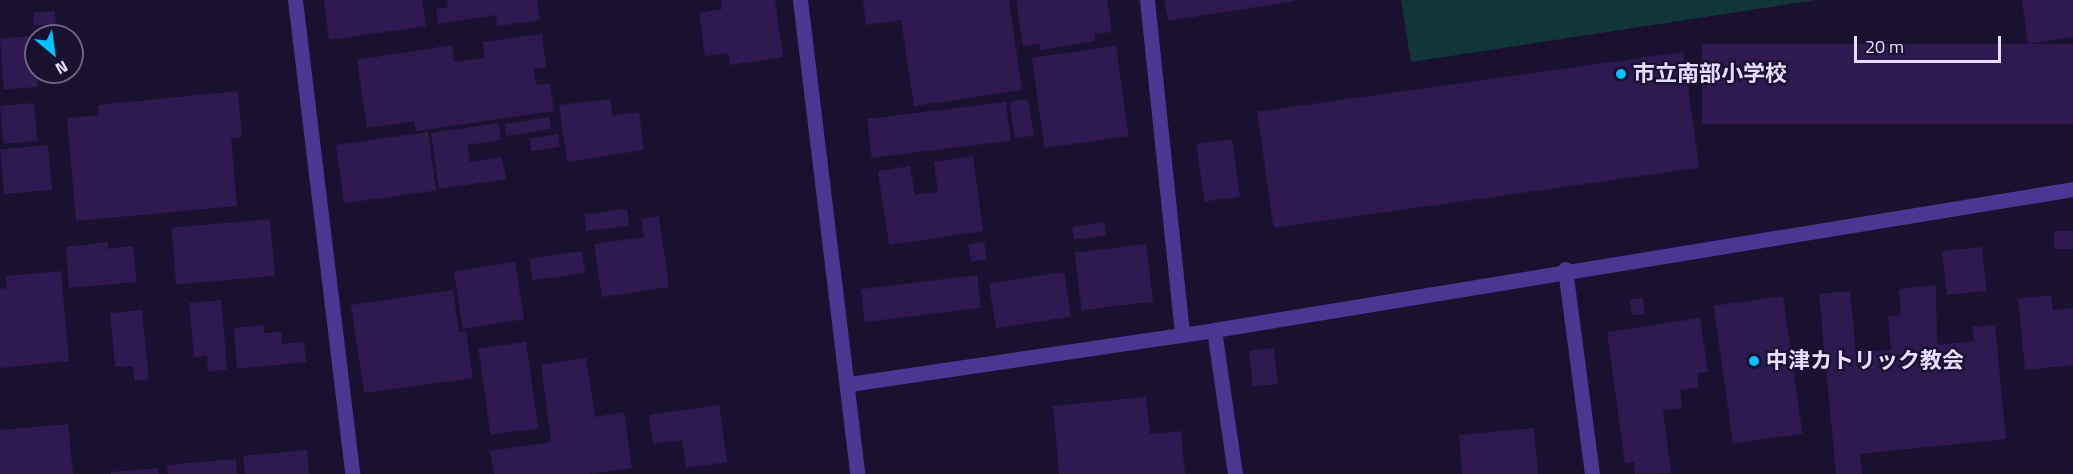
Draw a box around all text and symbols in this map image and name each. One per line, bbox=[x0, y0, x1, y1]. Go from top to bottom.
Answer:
north arrow bbox=[24, 24, 84, 84]
scale bar bbox=[1857, 24, 2004, 62]
text: 20 m bbox=[1865, 33, 1904, 60]
text: N bbox=[51, 55, 72, 81]
place label: 市立南部小学校 bbox=[1633, 61, 1787, 87]
marker: 市立南部小学校 bbox=[1614, 67, 1628, 81]
place label: 中津カトリック教会 bbox=[1766, 348, 1964, 374]
marker: 中津カトリック教会 bbox=[1747, 354, 1761, 368]

